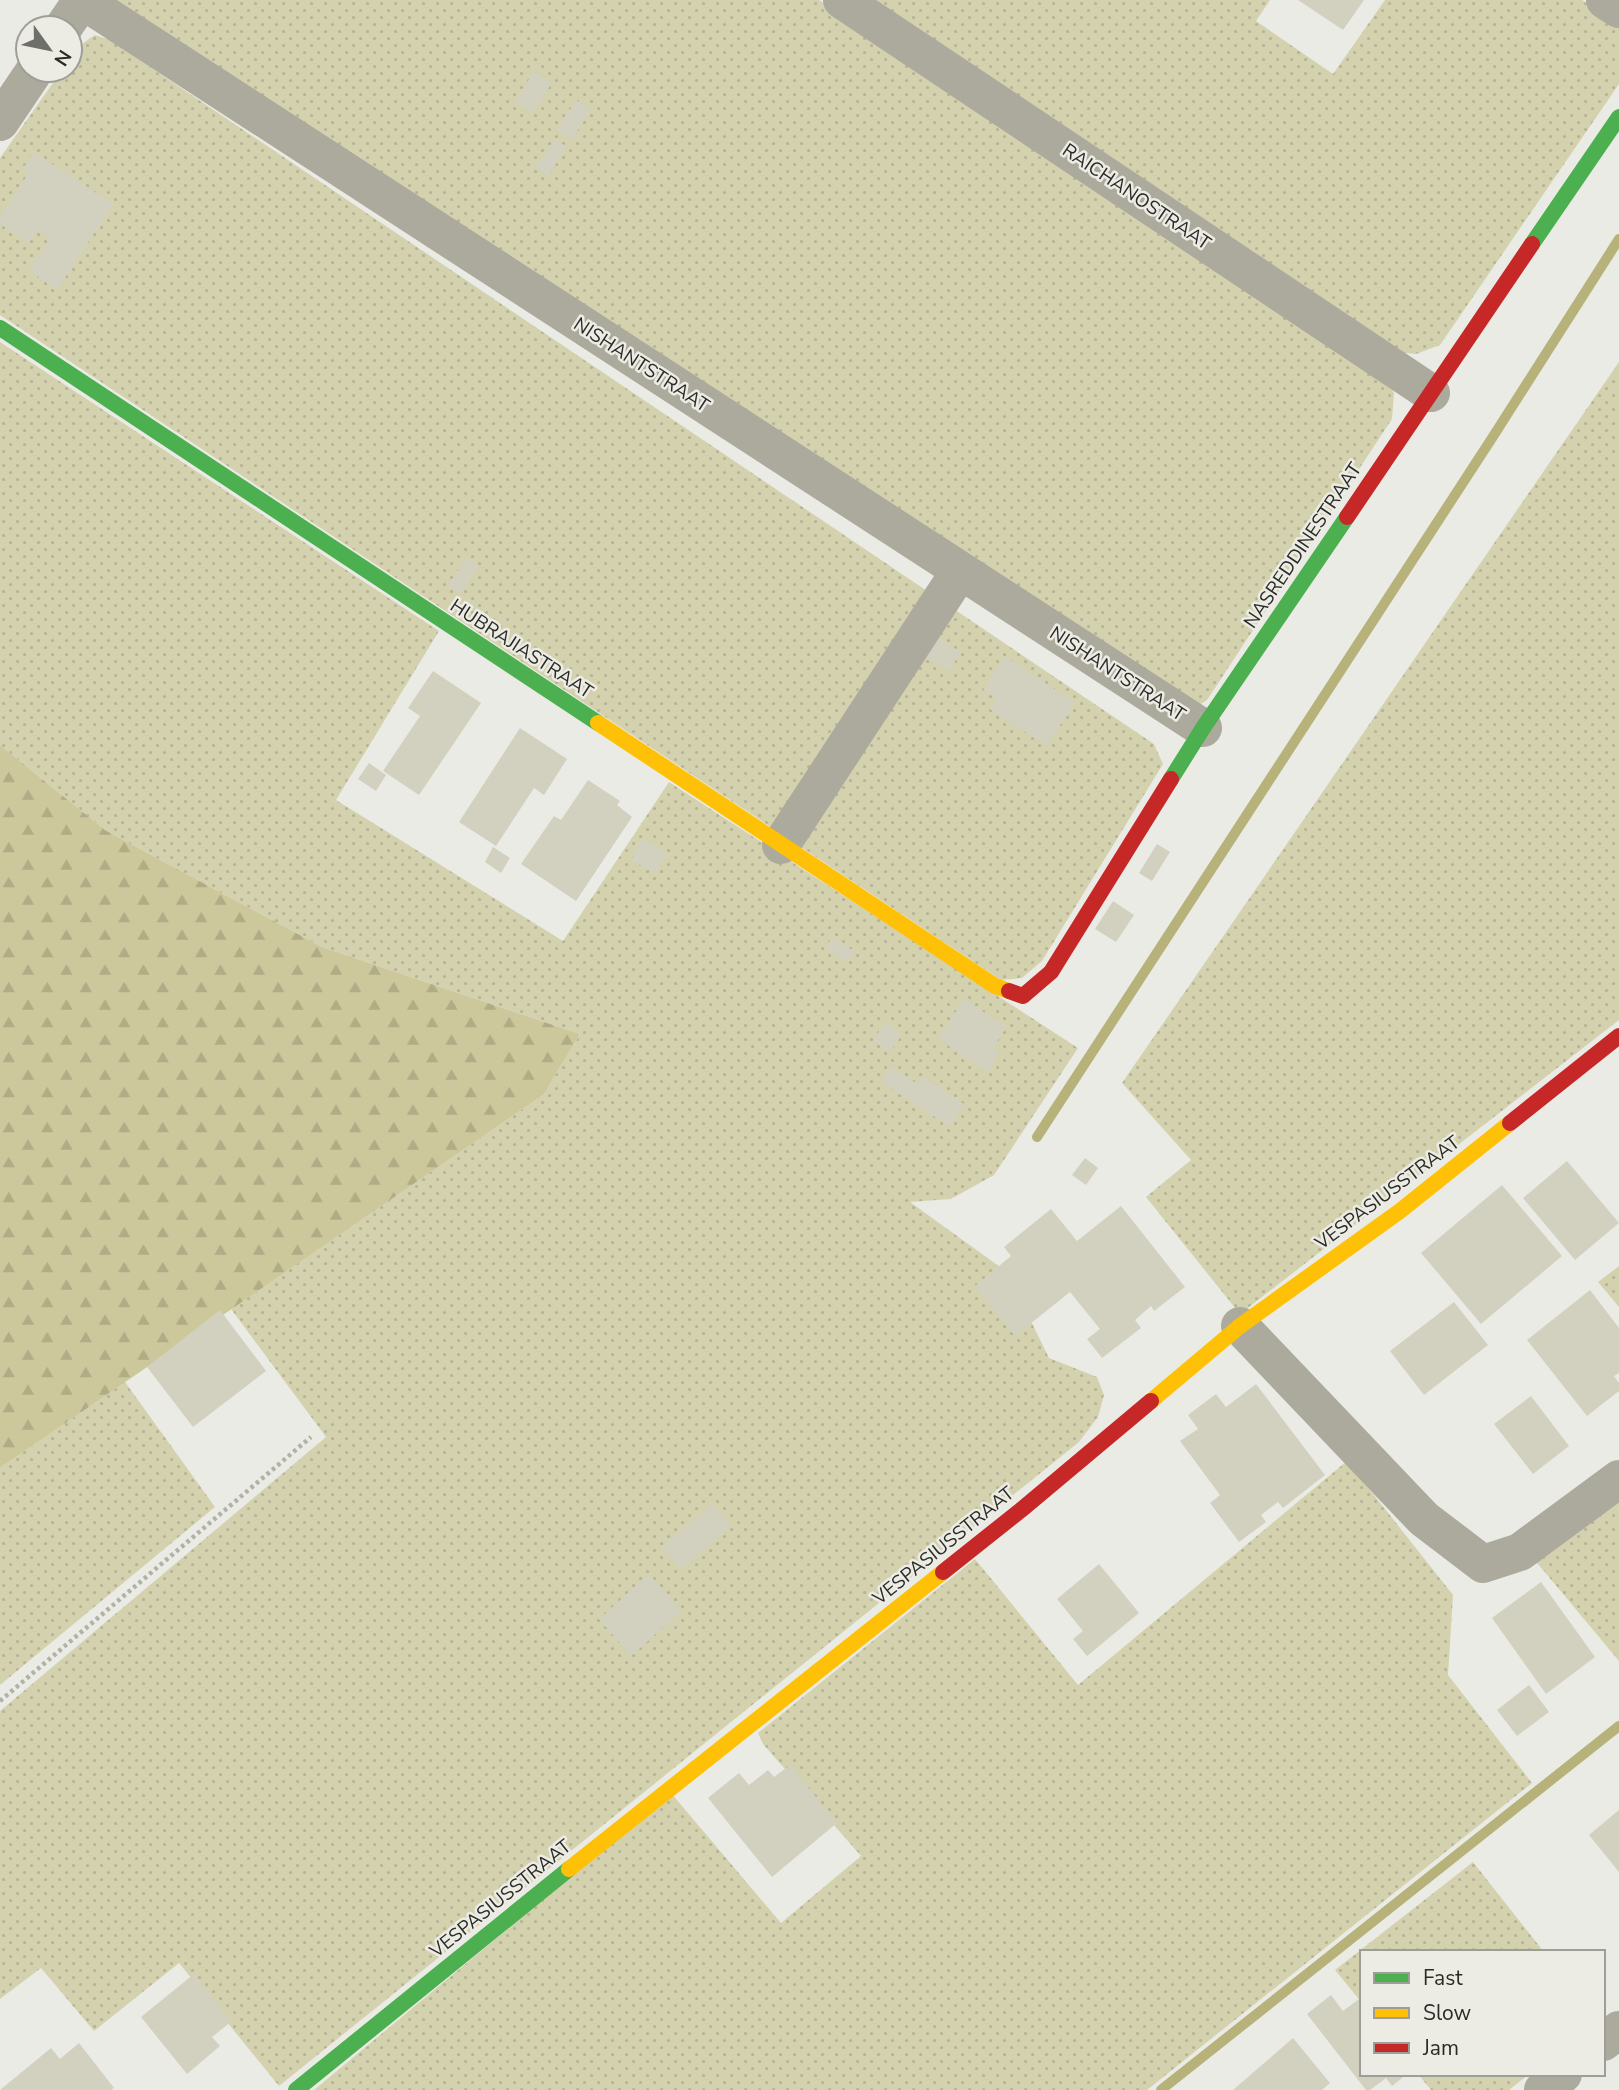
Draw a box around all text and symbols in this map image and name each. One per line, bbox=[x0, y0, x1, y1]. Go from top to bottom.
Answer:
north arrow bbox=[14, 14, 84, 84]
text: N bbox=[48, 45, 77, 71]
street label: RAICHANOSTRAAT bbox=[1057, 137, 1216, 257]
street label: NISHANTSTRAAT bbox=[569, 311, 715, 419]
street label: NASREDDINESTRAAT bbox=[1238, 457, 1368, 633]
street label: HUBRAJIASTRAAT bbox=[445, 593, 598, 705]
street label: NISHANTSTRAAT bbox=[1045, 620, 1191, 728]
street label: VESPASIUSSTRAAT bbox=[1309, 1129, 1466, 1256]
street label: VESPASIUSSTRAAT bbox=[867, 1480, 1020, 1612]
street label: VESPASIUSSTRAAT bbox=[424, 1833, 577, 1965]
legend bbox=[1360, 1950, 1605, 2076]
text: Fast bbox=[1423, 1964, 1463, 1992]
text: Slow bbox=[1423, 1999, 1472, 2027]
text: Jam bbox=[1422, 2034, 1459, 2062]

